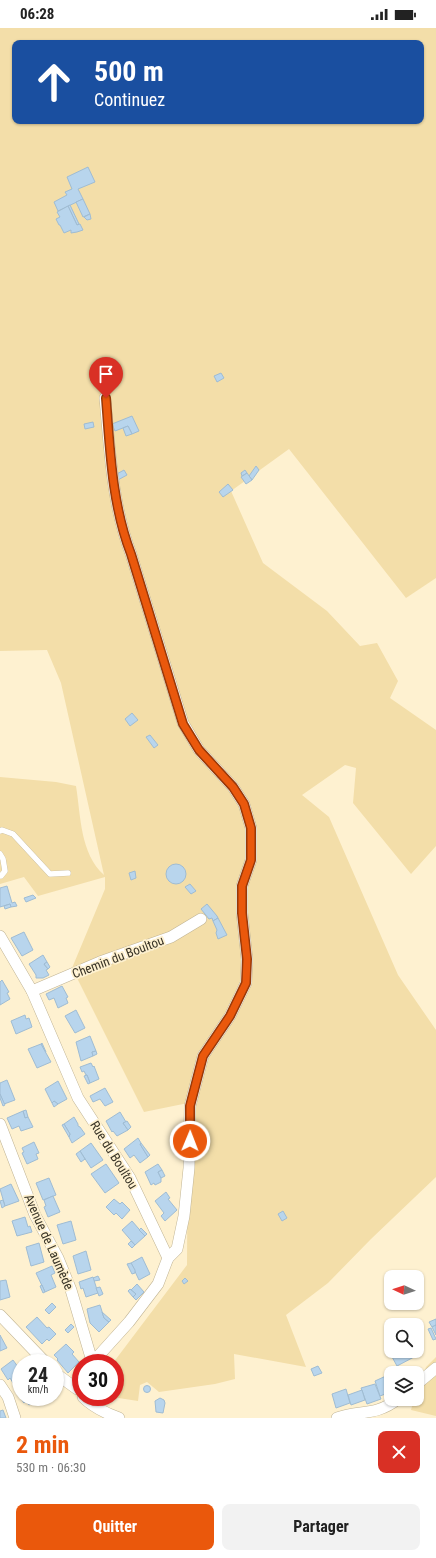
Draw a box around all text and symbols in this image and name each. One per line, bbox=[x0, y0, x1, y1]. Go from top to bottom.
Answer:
text: 06:28 bbox=[20, 5, 54, 23]
text: 500 m bbox=[94, 55, 164, 88]
icon: ahead bbox=[28, 56, 80, 108]
text: Continuez bbox=[94, 89, 165, 110]
pin bbox=[89, 357, 123, 398]
icon: arrive bbox=[95, 363, 117, 385]
street label: Chemin du Boultou bbox=[70, 933, 166, 981]
street label: Rue du Boultou bbox=[87, 1118, 141, 1192]
position arrow bbox=[169, 1120, 211, 1162]
street label: Avenue de Laumède bbox=[21, 1192, 77, 1292]
north arrow bbox=[384, 1270, 424, 1310]
map controls bbox=[384, 1270, 424, 1406]
button: search bbox=[384, 1318, 424, 1358]
speed limit sign: 30 bbox=[72, 1354, 124, 1406]
text: 24 bbox=[28, 1363, 48, 1387]
button: layers bbox=[384, 1366, 424, 1406]
text: km/h bbox=[28, 1384, 48, 1395]
text: 2 min bbox=[16, 1431, 69, 1459]
button: close bbox=[378, 1431, 420, 1473]
text: 530 m · 06:30 bbox=[16, 1460, 86, 1475]
button: Quitter bbox=[16, 1504, 214, 1550]
button: Partager bbox=[222, 1504, 420, 1550]

